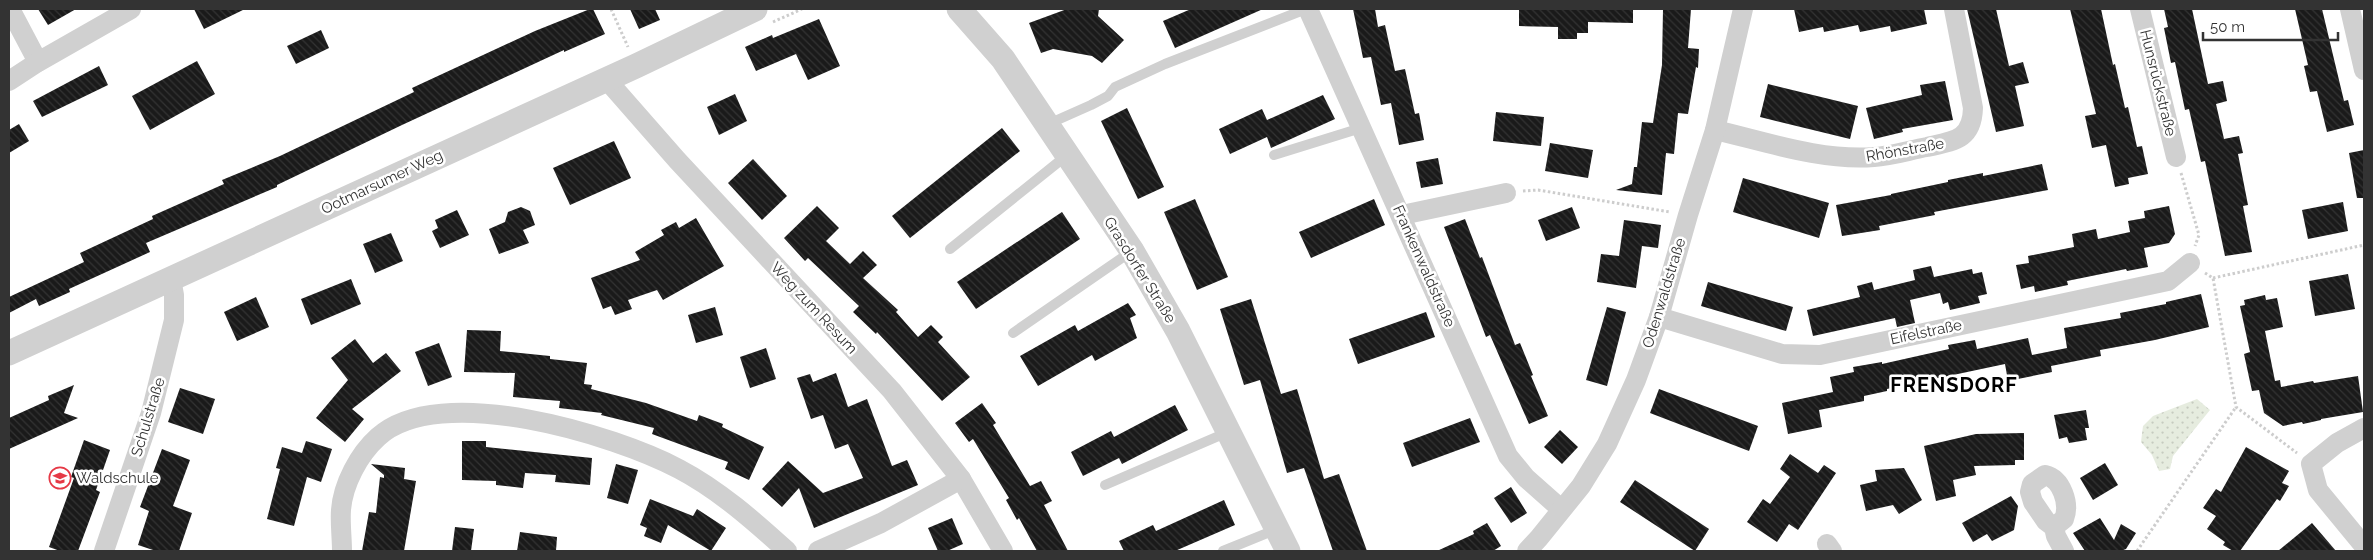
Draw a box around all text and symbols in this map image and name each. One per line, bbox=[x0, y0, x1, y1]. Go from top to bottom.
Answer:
scale bar bbox=[2203, 10, 2338, 42]
text: 50 m bbox=[2210, 18, 2245, 36]
street label: Hunsrückstraße bbox=[2136, 28, 2180, 138]
street label: Rhönstraße bbox=[1865, 134, 1946, 166]
street label: Ootmarsumer Weg bbox=[318, 146, 446, 218]
street label: Frankenwaldstraße bbox=[1389, 202, 1459, 330]
street label: Grasdorfer Straße bbox=[1100, 214, 1180, 327]
street label: Odenwaldstraße bbox=[1639, 236, 1689, 350]
street label: Weg zum Resum bbox=[767, 258, 861, 358]
street label: Eifelstraße bbox=[1889, 316, 1964, 348]
district label: FRENSDORF bbox=[1890, 373, 2018, 397]
street label: Schulstraße bbox=[127, 375, 169, 459]
school or university icon: Waldschule bbox=[48, 466, 72, 490]
place label: Waldschule bbox=[76, 469, 159, 487]

